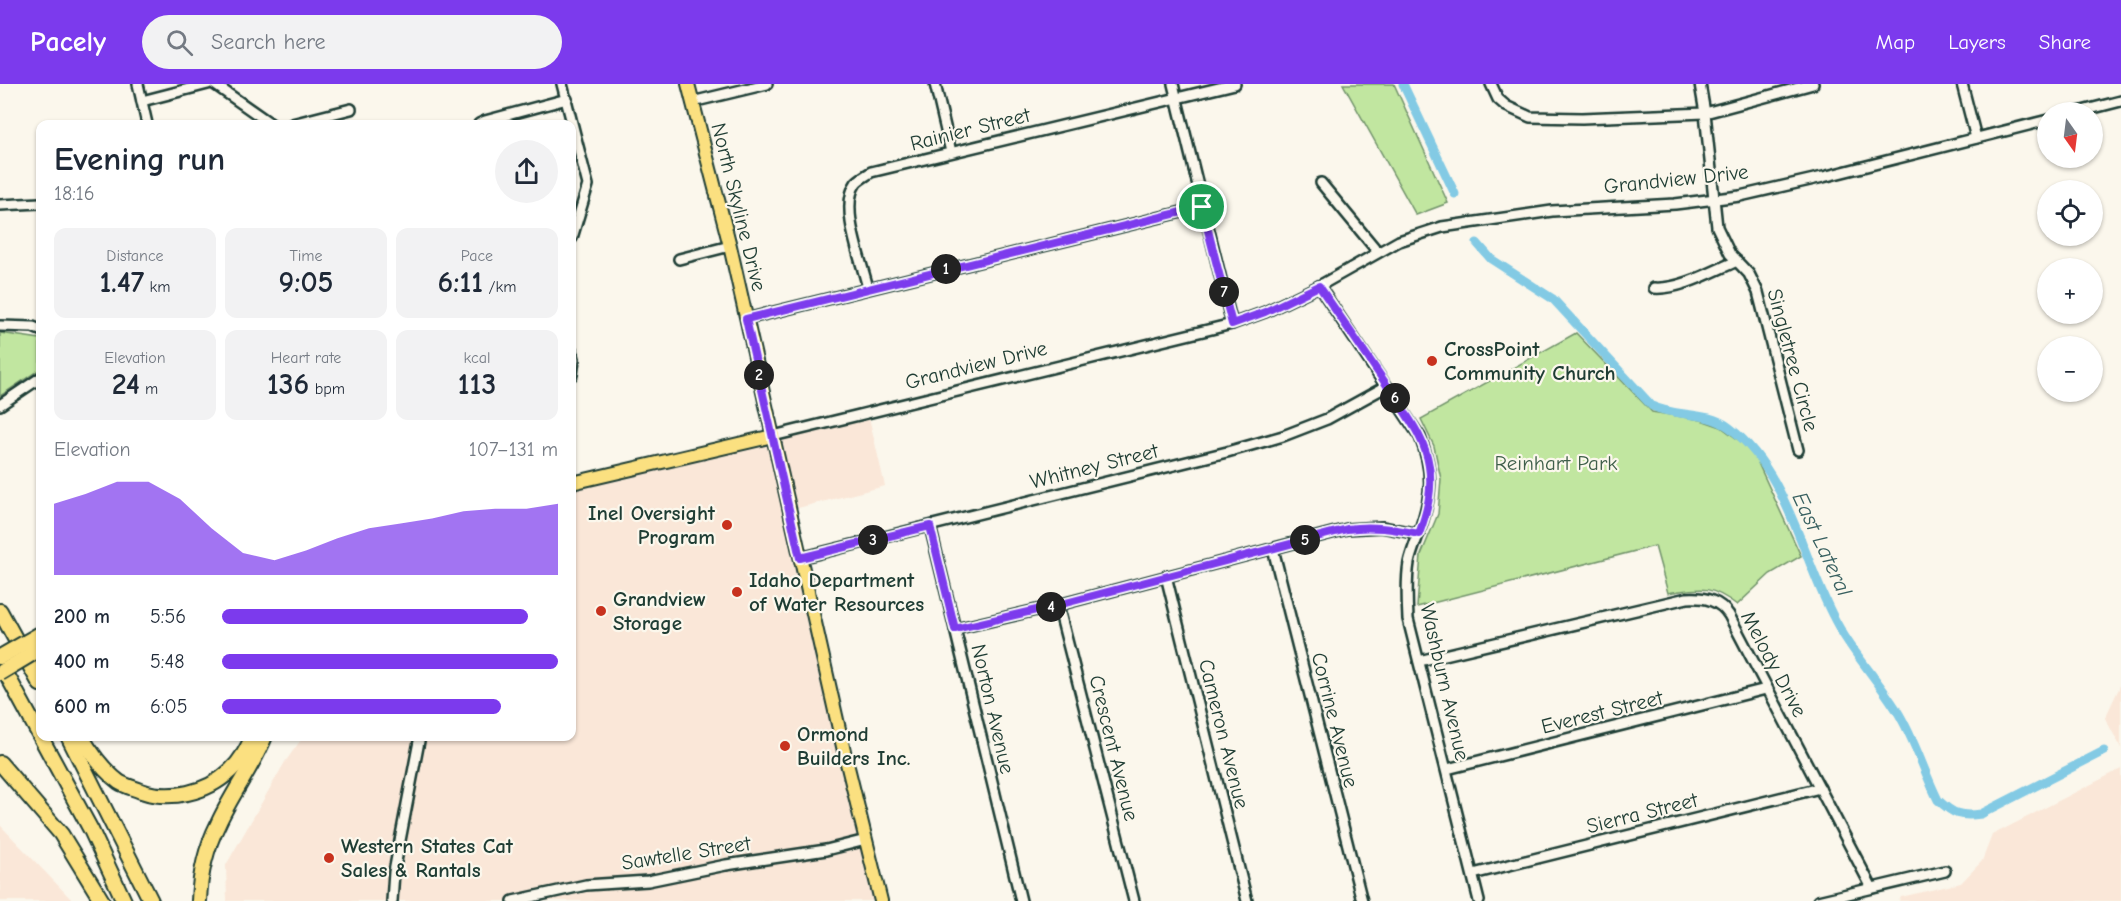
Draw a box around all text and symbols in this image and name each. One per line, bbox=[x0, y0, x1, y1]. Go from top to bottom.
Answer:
search box bbox=[142, 15, 562, 69]
text: Pacely bbox=[30, 26, 106, 58]
icon: search bbox=[163, 26, 196, 59]
text: Search here bbox=[211, 29, 326, 55]
text: Map bbox=[1876, 30, 1915, 54]
text: Layers bbox=[1948, 30, 2006, 54]
text: Share bbox=[2039, 30, 2091, 54]
street label: Rainier Street bbox=[908, 102, 1033, 155]
north arrow bbox=[2037, 102, 2103, 168]
map controls bbox=[2037, 102, 2103, 402]
street label: North Skyline Drive bbox=[707, 120, 771, 294]
text: Evening run bbox=[54, 140, 225, 178]
button: share bbox=[495, 140, 558, 203]
street label: Grandview Drive bbox=[1602, 159, 1750, 199]
button: locate bbox=[2037, 180, 2103, 246]
pin bbox=[1176, 181, 1227, 232]
text: 18:16 bbox=[54, 182, 95, 205]
icon: arrive bbox=[1185, 190, 1218, 223]
text: Distance bbox=[106, 247, 164, 265]
text: Time bbox=[289, 247, 323, 265]
text: Pace bbox=[461, 247, 493, 265]
pin: 1 bbox=[931, 254, 961, 284]
button: + bbox=[2037, 258, 2103, 324]
text: 1 bbox=[943, 260, 949, 278]
text: 1.47 bbox=[99, 265, 144, 300]
text: 9:05 bbox=[279, 265, 334, 300]
text: 6:11 bbox=[438, 265, 483, 300]
pin: 7 bbox=[1209, 277, 1239, 307]
text: km bbox=[144, 278, 171, 296]
text: /km bbox=[483, 278, 516, 296]
text: 7 bbox=[1220, 283, 1228, 301]
street label: Singletree Circle bbox=[1762, 286, 1824, 434]
street label: Grandview Drive bbox=[903, 336, 1049, 394]
button: − bbox=[2037, 336, 2103, 402]
place label: CrossPoint Community Church bbox=[1444, 337, 1616, 385]
text: Elevation bbox=[104, 349, 166, 367]
text: Heart rate bbox=[271, 349, 341, 367]
text: kcal bbox=[464, 349, 490, 367]
marker: CrossPoint Community Church bbox=[1425, 354, 1439, 368]
pin: 2 bbox=[744, 360, 774, 390]
text: 2 bbox=[755, 366, 763, 384]
text: 24 bbox=[112, 367, 140, 402]
text: 136 bbox=[267, 367, 309, 402]
text: 113 bbox=[458, 367, 496, 402]
text: m bbox=[140, 380, 158, 398]
text: bpm bbox=[309, 380, 345, 398]
pin: 6 bbox=[1380, 383, 1410, 413]
text: 6 bbox=[1391, 389, 1399, 407]
text: Elevation bbox=[54, 438, 131, 461]
text: 107–131 m bbox=[469, 438, 558, 461]
street label: Whitney Street bbox=[1027, 438, 1162, 494]
park label: Reinhart Park bbox=[1495, 451, 1617, 475]
water label: East Lateral bbox=[1787, 488, 1858, 601]
place label: Inel Oversight Program bbox=[588, 501, 716, 549]
marker: Inel Oversight Program bbox=[720, 518, 734, 532]
pin: 3 bbox=[858, 525, 888, 555]
pin: 5 bbox=[1290, 525, 1320, 555]
text: 3 bbox=[869, 531, 877, 549]
text: 5 bbox=[1301, 531, 1309, 549]
place label: Idaho Department of Water Resources bbox=[749, 568, 924, 616]
marker: Idaho Department of Water Resources bbox=[730, 585, 744, 599]
place label: Grandview Storage bbox=[613, 587, 706, 635]
pin: 4 bbox=[1036, 592, 1066, 622]
text: 4 bbox=[1047, 598, 1055, 616]
street label: Washburn Avenue bbox=[1415, 601, 1475, 763]
marker: Grandview Storage bbox=[594, 604, 608, 618]
text: 200 m bbox=[54, 605, 110, 628]
text: 5:56 bbox=[150, 605, 186, 628]
street label: Melody Drive bbox=[1736, 607, 1812, 721]
street label: Norton Avenue bbox=[966, 642, 1020, 776]
text: 400 m bbox=[54, 650, 109, 673]
text: 5:48 bbox=[150, 650, 184, 673]
street label: Corrine Avenue bbox=[1307, 650, 1363, 790]
street label: Cameron Avenue bbox=[1194, 657, 1254, 811]
street label: Crescent Avenue bbox=[1084, 673, 1144, 823]
street label: Everest Street bbox=[1539, 685, 1666, 739]
text: 600 m bbox=[54, 695, 110, 718]
text: 6:05 bbox=[150, 695, 187, 718]
place label: Ormond Builders Inc. bbox=[797, 722, 910, 770]
marker: Ormond Builders Inc. bbox=[778, 739, 792, 753]
street label: Sierra Street bbox=[1584, 787, 1701, 838]
street label: Sawtelle Street bbox=[620, 831, 753, 875]
place label: Western States Cat Sales & Rantals bbox=[341, 834, 514, 882]
marker: Western States Cat Sales & Rantals bbox=[322, 851, 336, 865]

